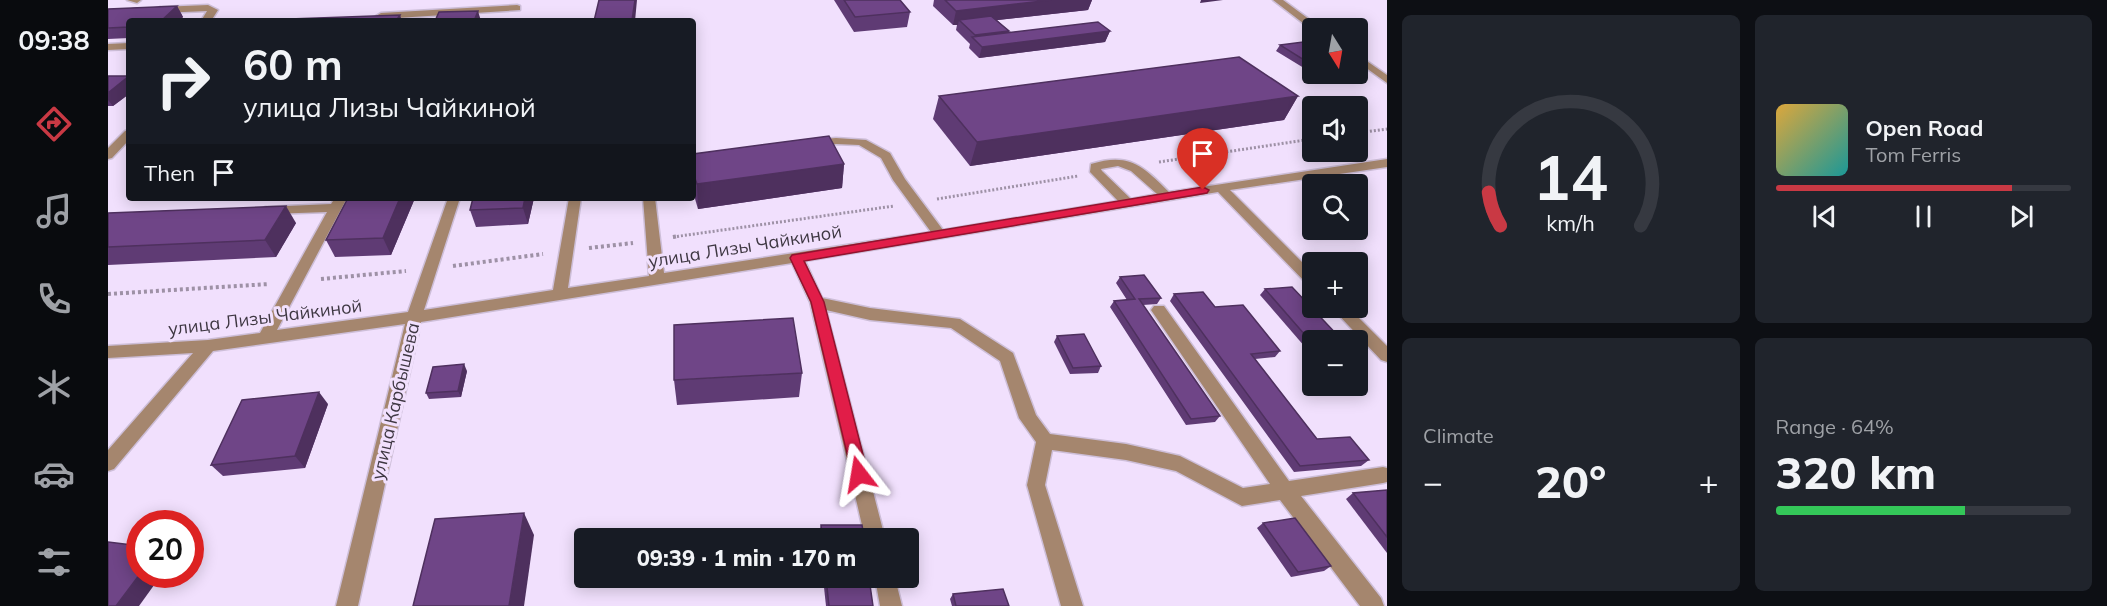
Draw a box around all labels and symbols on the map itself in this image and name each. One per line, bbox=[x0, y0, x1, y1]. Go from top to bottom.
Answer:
north arrow bbox=[1302, 18, 1368, 84]
pin bbox=[1177, 128, 1228, 190]
street label: улица Лизы Чайкиной bbox=[647, 219, 843, 273]
street label: улица Лизы Чайкиной bbox=[167, 294, 363, 340]
street label: улица Карбышева bbox=[366, 320, 424, 482]
position arrow bbox=[827, 442, 891, 506]
speed limit sign: 20 bbox=[126, 510, 204, 588]

